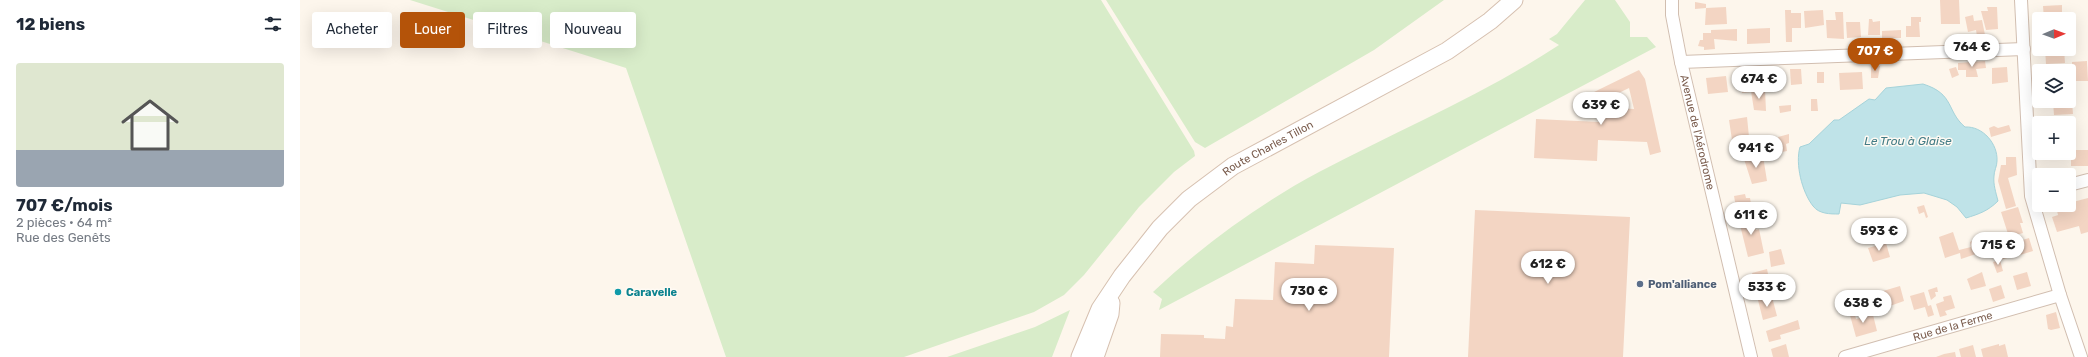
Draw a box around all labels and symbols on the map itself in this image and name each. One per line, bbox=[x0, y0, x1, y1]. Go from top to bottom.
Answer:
north arrow bbox=[2032, 12, 2076, 56]
pin: 764 € bbox=[1944, 34, 2000, 68]
pin: 707 € bbox=[1847, 38, 1903, 72]
pin: 674 € bbox=[1731, 66, 1787, 100]
street label: Avenue de l'Aérodrome bbox=[1678, 73, 1718, 191]
pin: 639 € bbox=[1573, 92, 1629, 126]
street label: Route Charles Tillon bbox=[1220, 118, 1315, 178]
water label: Le Trou à Glaise bbox=[1864, 134, 1952, 148]
pin: 941 € bbox=[1728, 135, 1784, 169]
pin: 611 € bbox=[1723, 202, 1779, 236]
pin: 593 € bbox=[1851, 218, 1907, 252]
pin: 715 € bbox=[1970, 232, 2026, 266]
pin: 612 € bbox=[1520, 251, 1576, 285]
pin: 533 € bbox=[1739, 274, 1795, 308]
pin: 730 € bbox=[1281, 278, 1337, 312]
place label: Pom'alliance bbox=[1648, 278, 1717, 291]
marker: Pom'alliance bbox=[1635, 279, 1645, 289]
place label: Caravelle bbox=[626, 286, 678, 299]
marker: Caravelle bbox=[613, 287, 623, 297]
pin: 638 € bbox=[1835, 290, 1891, 324]
street label: Rue de la Ferme bbox=[1911, 308, 1994, 344]

